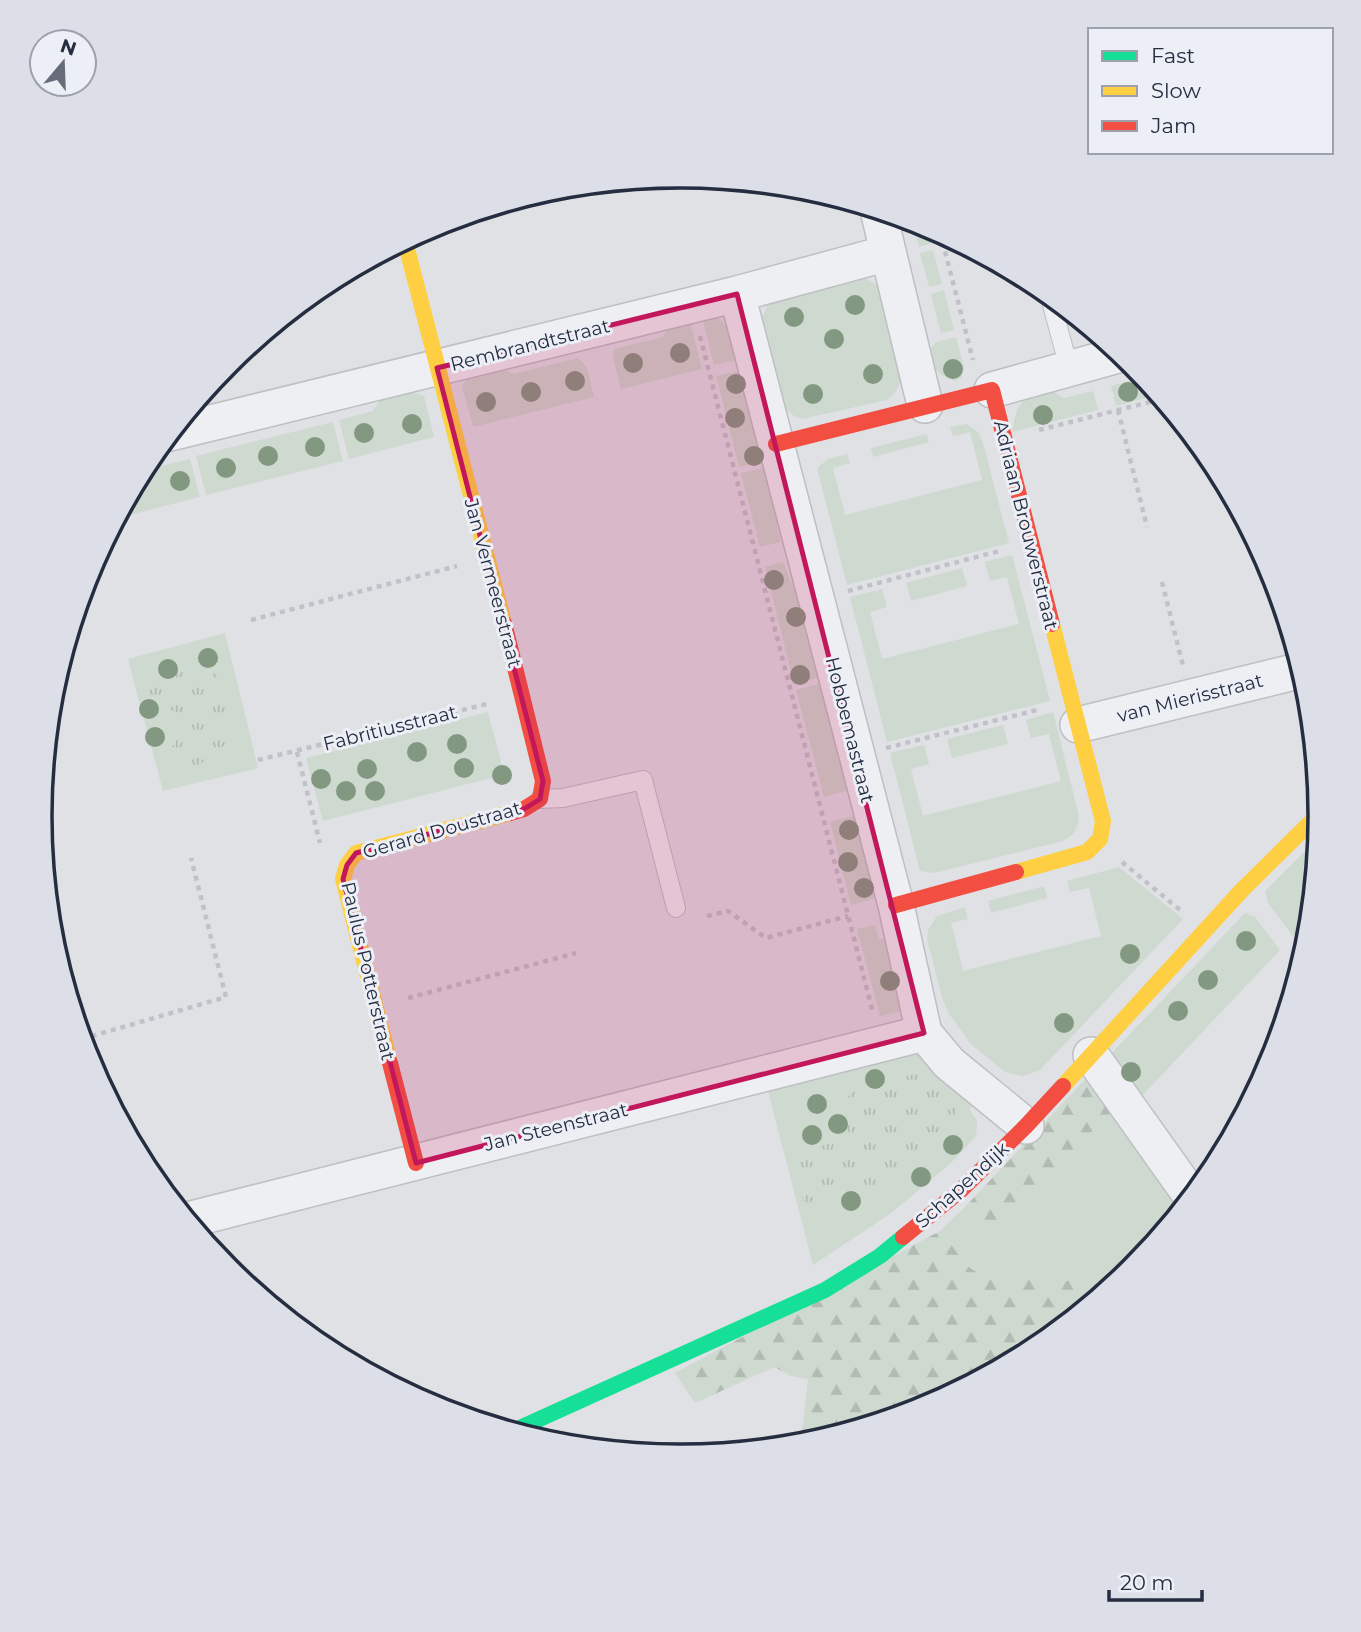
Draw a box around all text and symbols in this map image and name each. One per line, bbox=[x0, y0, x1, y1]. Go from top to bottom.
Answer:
north arrow bbox=[28, 28, 98, 98]
legend bbox=[1088, 28, 1333, 154]
text: N bbox=[57, 34, 79, 61]
text: Fast bbox=[1151, 43, 1195, 68]
text: Slow bbox=[1151, 78, 1201, 103]
text: Jam bbox=[1150, 113, 1196, 138]
street label: Rembrandtstraat bbox=[448, 314, 612, 376]
street label: Adriaan Brouwerstraat bbox=[989, 418, 1063, 632]
street label: Jan Vermeerstraat bbox=[459, 495, 527, 670]
street label: Hobbemastraat bbox=[821, 654, 879, 806]
street label: van Mierisstraat bbox=[1115, 669, 1266, 727]
street label: Fabritiusstraat bbox=[321, 700, 460, 756]
street label: Gerard Doustraat bbox=[360, 796, 524, 864]
street label: Paulus Potterstraat bbox=[336, 879, 400, 1063]
street label: Jan Steenstraat bbox=[481, 1098, 631, 1156]
street label: Schapendijk bbox=[910, 1137, 1014, 1233]
scale bar bbox=[1109, 1558, 1202, 1602]
text: 20 m bbox=[1120, 1570, 1174, 1595]

